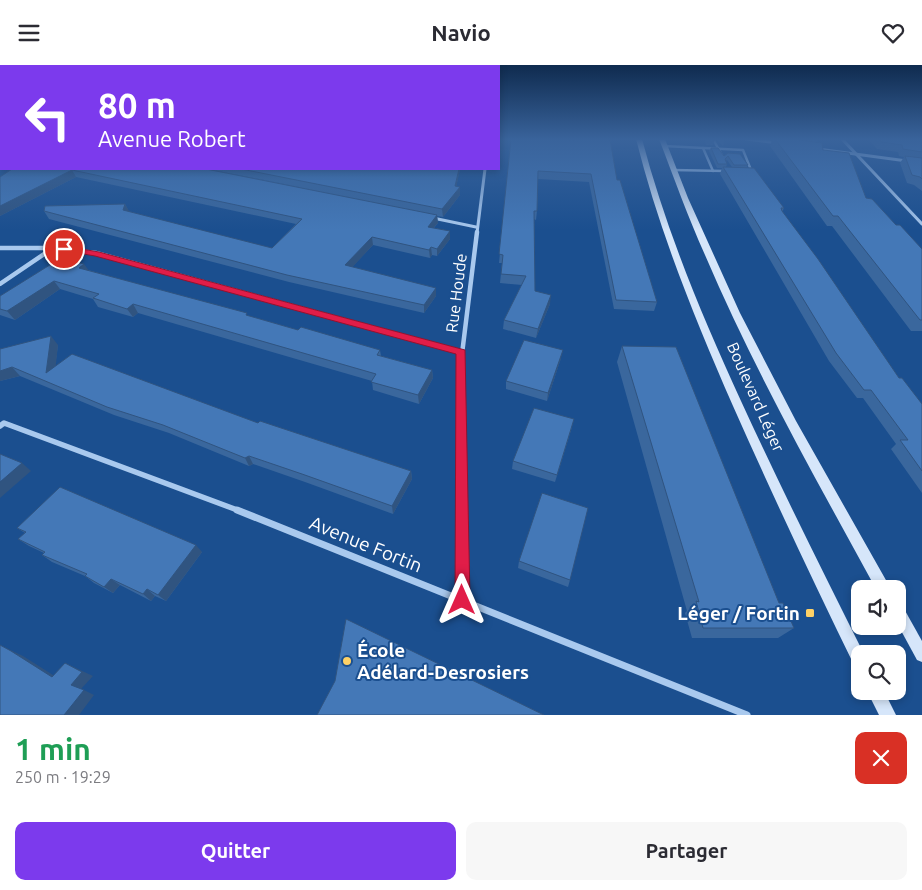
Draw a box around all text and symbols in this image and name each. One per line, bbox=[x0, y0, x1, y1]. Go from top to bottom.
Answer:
icon: menu bbox=[15, 19, 43, 47]
icon: heart bbox=[879, 19, 907, 47]
text: Navio bbox=[431, 20, 491, 45]
icon: left bbox=[15, 85, 80, 150]
text: 80 m bbox=[98, 85, 176, 125]
text: Avenue Robert bbox=[98, 126, 246, 151]
pin bbox=[43, 228, 85, 270]
icon: arrive bbox=[50, 235, 78, 263]
street label: Rue Houde bbox=[442, 252, 470, 334]
street label: Boulevard Léger bbox=[724, 340, 788, 454]
street label: Avenue Fortin bbox=[306, 511, 426, 577]
position arrow bbox=[435, 573, 487, 625]
map controls bbox=[851, 580, 906, 700]
button: sound bbox=[851, 580, 906, 635]
place label: Léger / Fortin bbox=[677, 602, 800, 624]
marker: Léger / Fortin bbox=[804, 607, 816, 619]
place label: École Adélard-Desrosiers bbox=[357, 639, 529, 683]
button: search bbox=[851, 645, 906, 700]
marker: École Adélard-Desrosiers bbox=[341, 655, 353, 667]
text: 1 min bbox=[15, 732, 91, 766]
button: close bbox=[855, 732, 907, 784]
text: 250 m · 19:29 bbox=[15, 768, 111, 786]
button: Quitter bbox=[15, 822, 456, 880]
button: Partager bbox=[466, 822, 907, 880]

